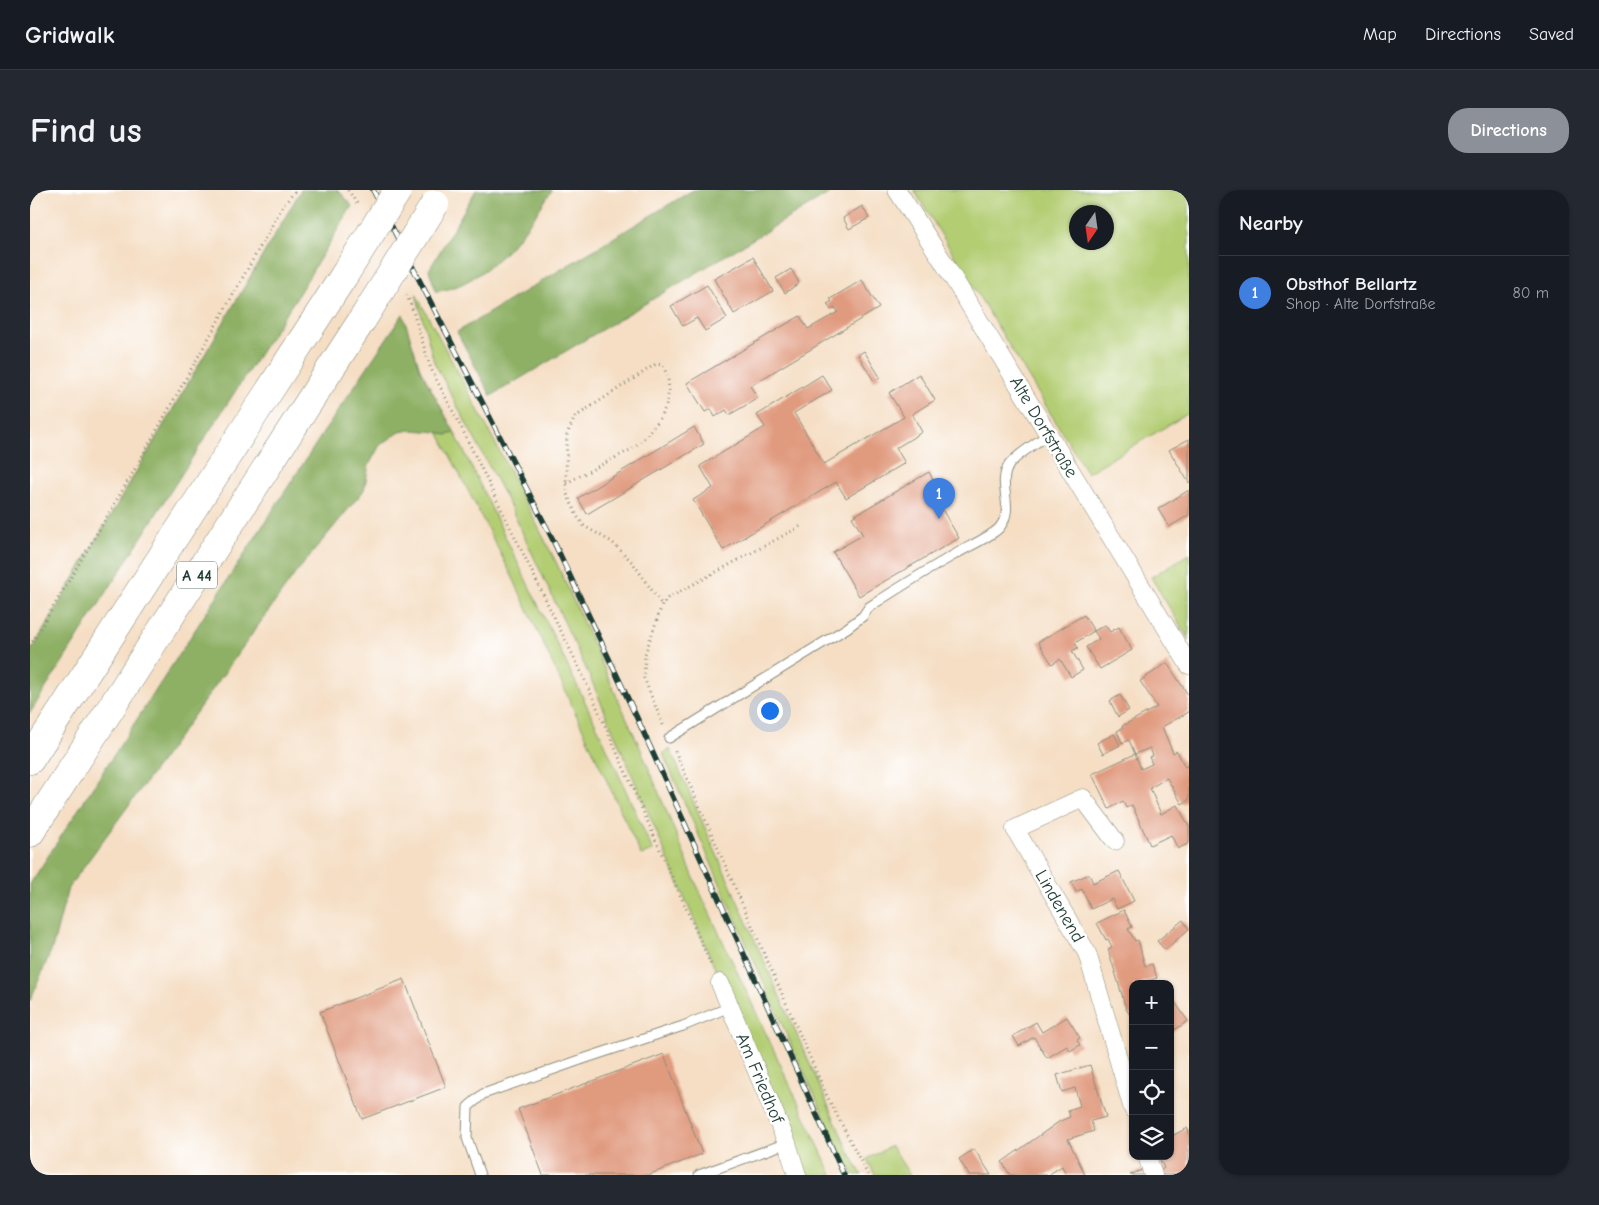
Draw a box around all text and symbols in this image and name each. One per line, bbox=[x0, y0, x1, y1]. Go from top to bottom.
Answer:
text: Gridwalk bbox=[25, 21, 114, 49]
text: Map bbox=[1363, 24, 1397, 45]
text: Directions bbox=[1425, 24, 1501, 45]
text: Saved bbox=[1529, 24, 1574, 45]
button: Directions bbox=[1448, 108, 1569, 153]
text: Find us bbox=[30, 110, 142, 151]
north arrow bbox=[1069, 205, 1114, 250]
text: Nearby bbox=[1239, 211, 1303, 235]
text: Obsthof Bellartz bbox=[1286, 273, 1417, 295]
text: 1 bbox=[1252, 284, 1258, 302]
text: 80 m bbox=[1512, 284, 1549, 302]
text: Shop · Alte Dorfstraße bbox=[1286, 295, 1435, 313]
street label: Alte Dorfstraße bbox=[1005, 373, 1082, 482]
pin: 1 bbox=[923, 478, 955, 519]
road number: A 44 bbox=[177, 562, 217, 588]
your location bbox=[757, 698, 783, 724]
street label: Lindenend bbox=[1030, 866, 1089, 946]
map controls bbox=[1129, 980, 1174, 1160]
button: + bbox=[1129, 980, 1174, 1025]
button: − bbox=[1129, 1025, 1174, 1070]
street label: Am Friedhof bbox=[731, 1030, 788, 1127]
button: locate bbox=[1129, 1070, 1174, 1115]
button: layers bbox=[1129, 1115, 1174, 1160]

